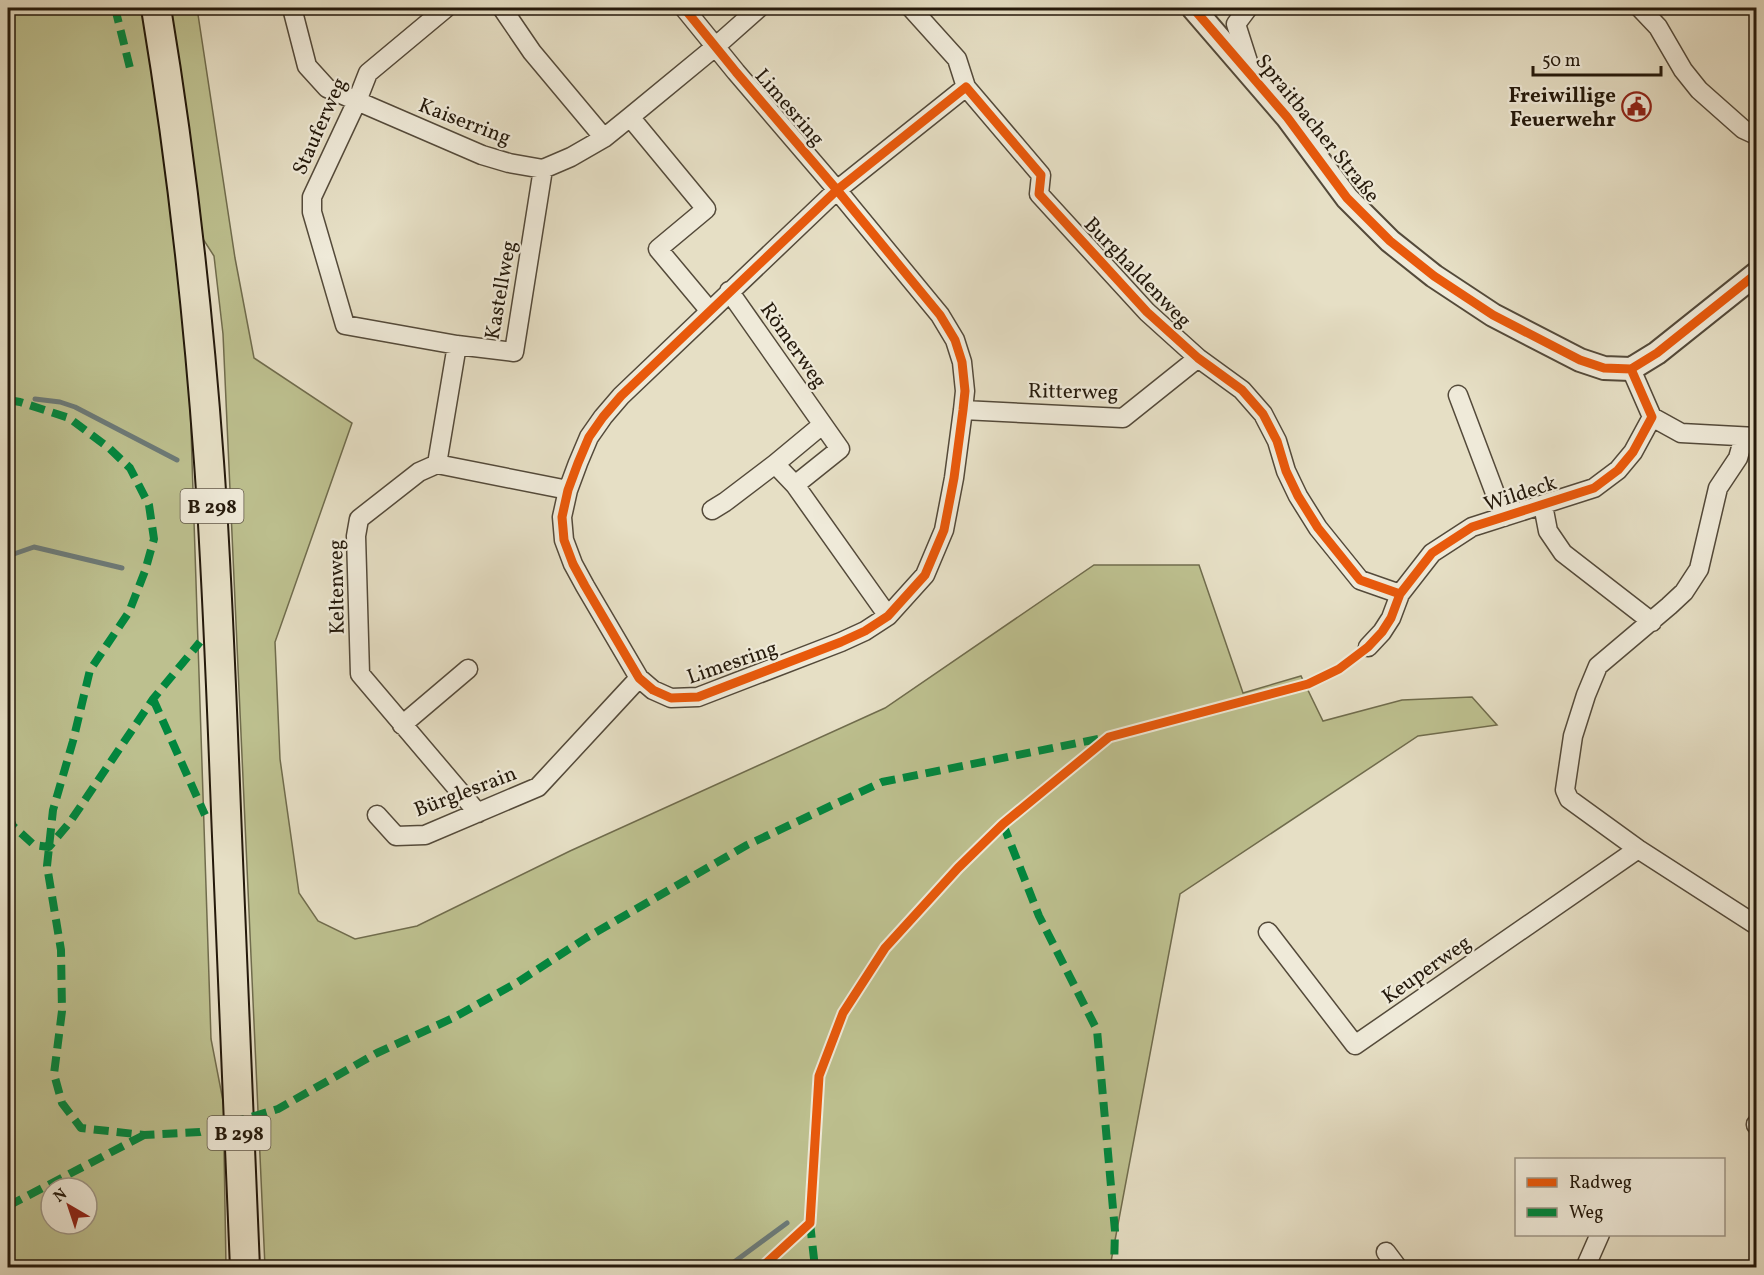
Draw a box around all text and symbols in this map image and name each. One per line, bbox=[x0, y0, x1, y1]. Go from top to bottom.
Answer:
scale bar bbox=[1533, 39, 1660, 77]
street label: Spraitbacher Straße bbox=[1248, 48, 1386, 209]
text: 50 m bbox=[1542, 49, 1581, 74]
street label: Limesring bbox=[747, 63, 831, 153]
street label: Stauferweg bbox=[286, 73, 355, 180]
place label: Freiwillige Feuerwehr bbox=[1508, 82, 1616, 135]
street label: Kaiserring bbox=[414, 91, 515, 153]
public building icon: Freiwillige Feuerwehr bbox=[1621, 91, 1653, 123]
street label: Burghaldenweg bbox=[1076, 211, 1197, 335]
street label: Kastellweg bbox=[479, 238, 524, 342]
street label: Römerweg bbox=[752, 297, 833, 395]
street label: Ritterweg bbox=[1027, 377, 1118, 408]
street label: Wildeck bbox=[1480, 469, 1561, 520]
road number: B 298 bbox=[180, 489, 244, 523]
street label: Keltenweg bbox=[322, 539, 353, 635]
street label: Limesring bbox=[683, 634, 782, 692]
street label: Bürglesrain bbox=[410, 760, 521, 825]
street label: Keuperweg bbox=[1376, 929, 1477, 1012]
road number: B 298 bbox=[208, 1116, 270, 1150]
legend bbox=[1515, 1158, 1725, 1236]
text: Radweg bbox=[1569, 1171, 1632, 1196]
north arrow bbox=[39, 1176, 99, 1236]
text: N bbox=[49, 1183, 73, 1208]
text: Weg bbox=[1569, 1201, 1603, 1226]

